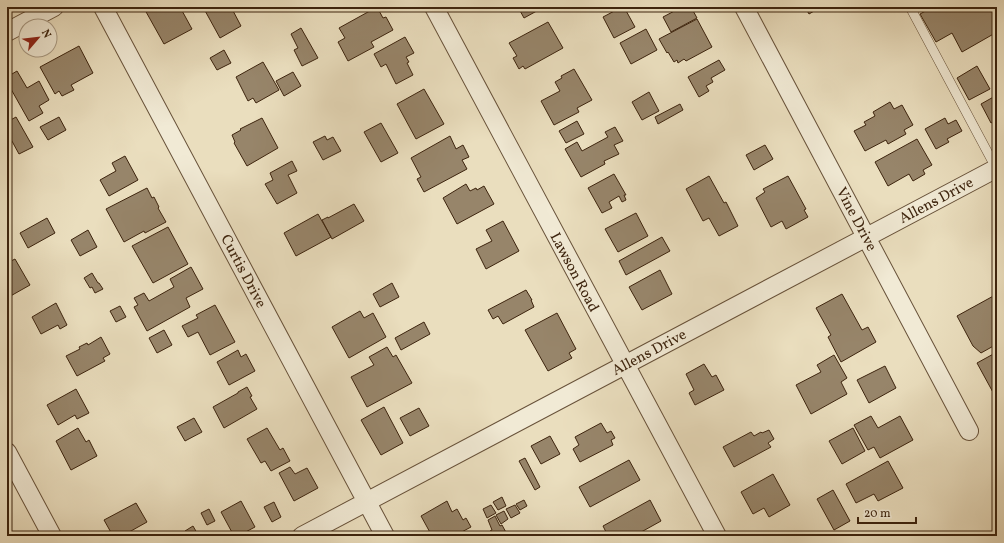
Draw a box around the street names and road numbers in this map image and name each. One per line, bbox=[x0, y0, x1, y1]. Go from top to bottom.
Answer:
street label: Allens Drive bbox=[896, 173, 978, 230]
street label: Vine Drive bbox=[830, 184, 881, 255]
street label: Lawson Road bbox=[544, 229, 603, 316]
street label: Curtis Drive bbox=[215, 231, 271, 312]
street label: Allens Drive bbox=[609, 325, 691, 382]

